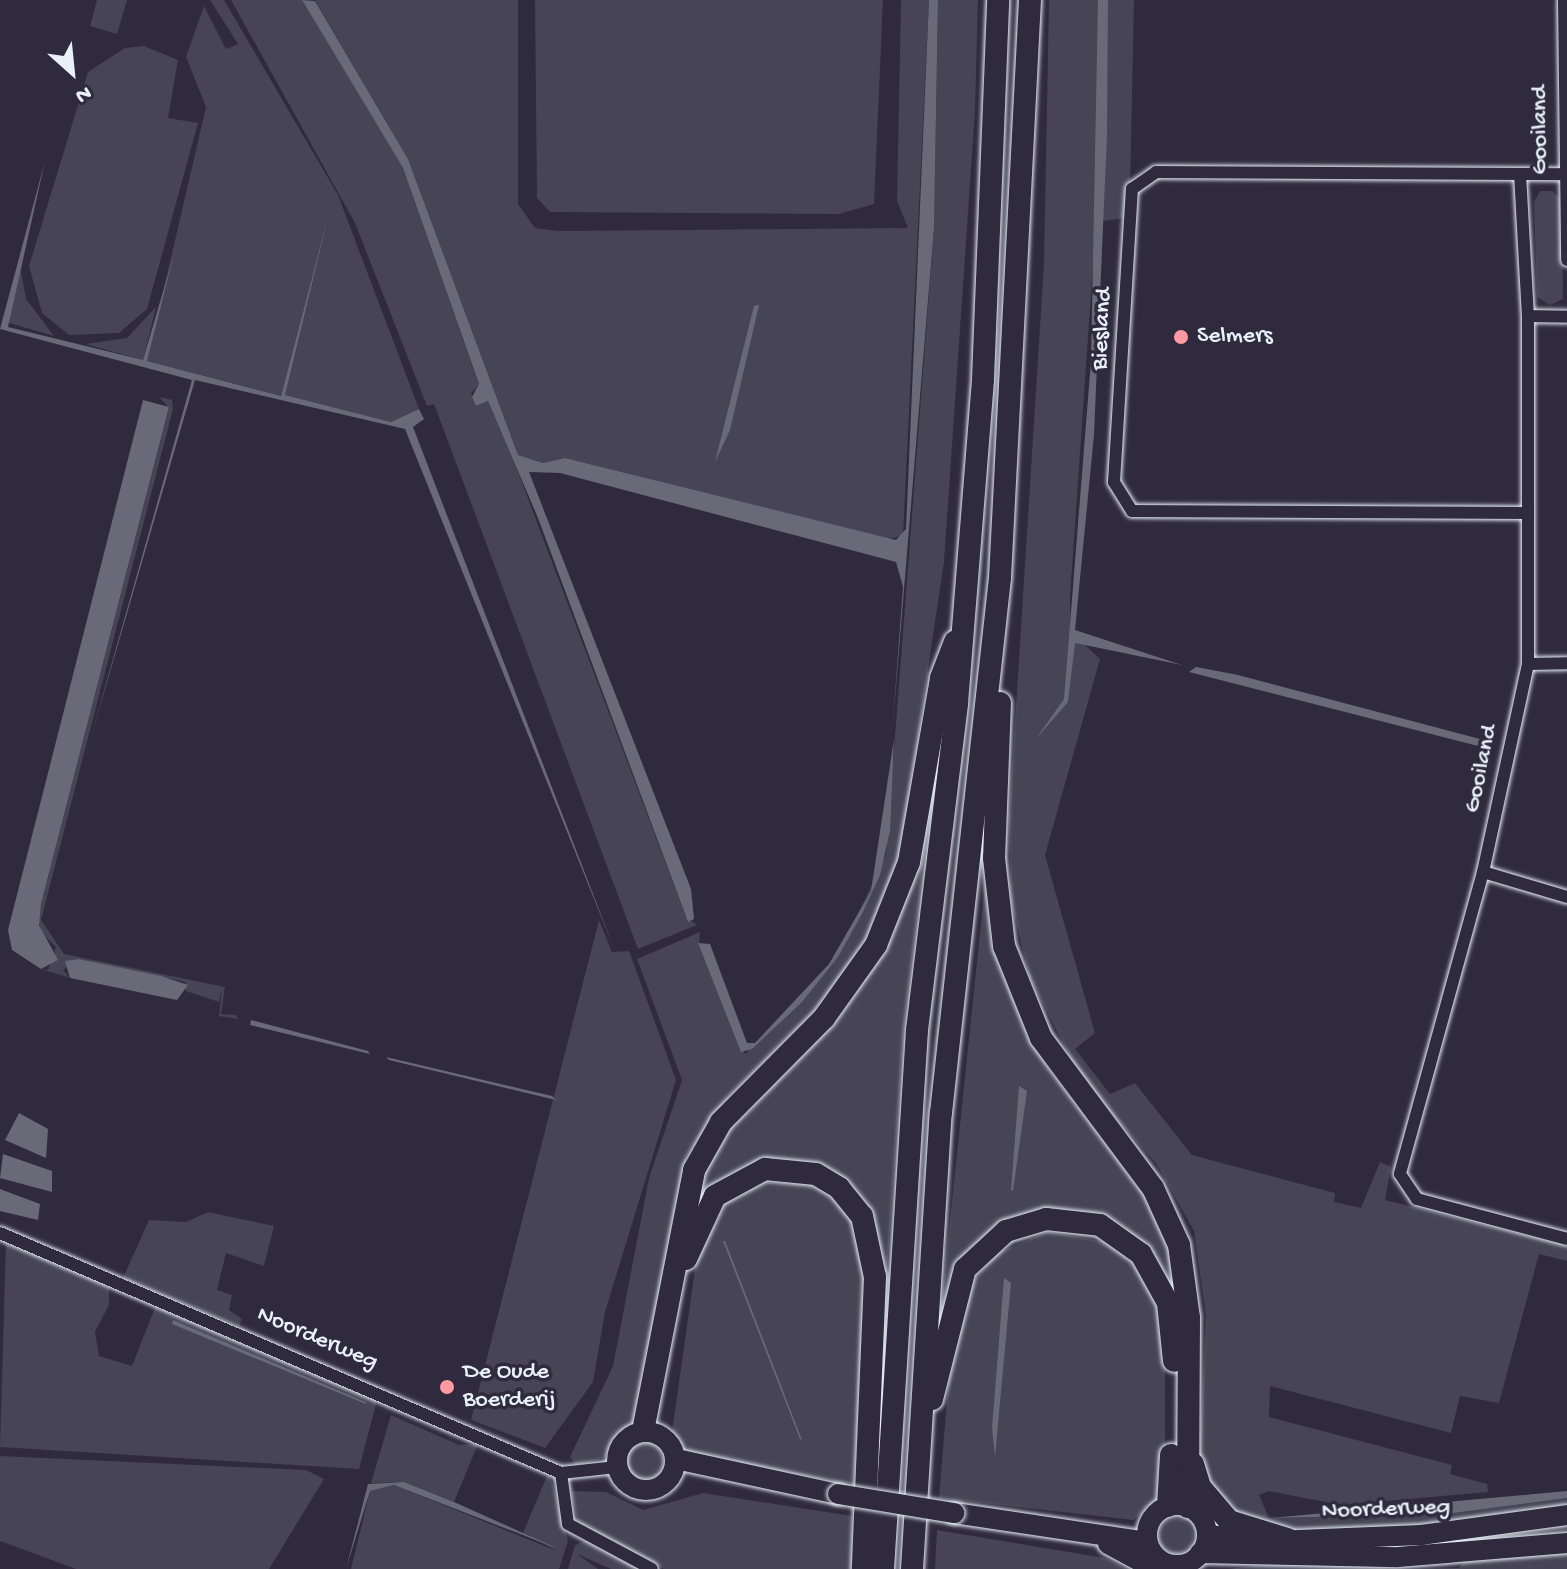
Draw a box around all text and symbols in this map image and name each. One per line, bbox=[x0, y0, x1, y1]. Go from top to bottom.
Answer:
north arrow bbox=[32, 32, 112, 112]
text: N bbox=[71, 79, 95, 108]
street label: Gooiland bbox=[1527, 85, 1555, 175]
street label: Biesland bbox=[1086, 287, 1120, 371]
place label: Selmers bbox=[1197, 323, 1273, 351]
marker: Selmers bbox=[1172, 328, 1190, 346]
street label: Gooiland bbox=[1459, 722, 1505, 816]
street label: Noorderweg bbox=[252, 1301, 382, 1377]
place label: De Oude Boerderij bbox=[463, 1359, 556, 1415]
marker: De Oude Boerderij bbox=[438, 1378, 456, 1396]
street label: Noorderweg bbox=[1321, 1493, 1451, 1527]

